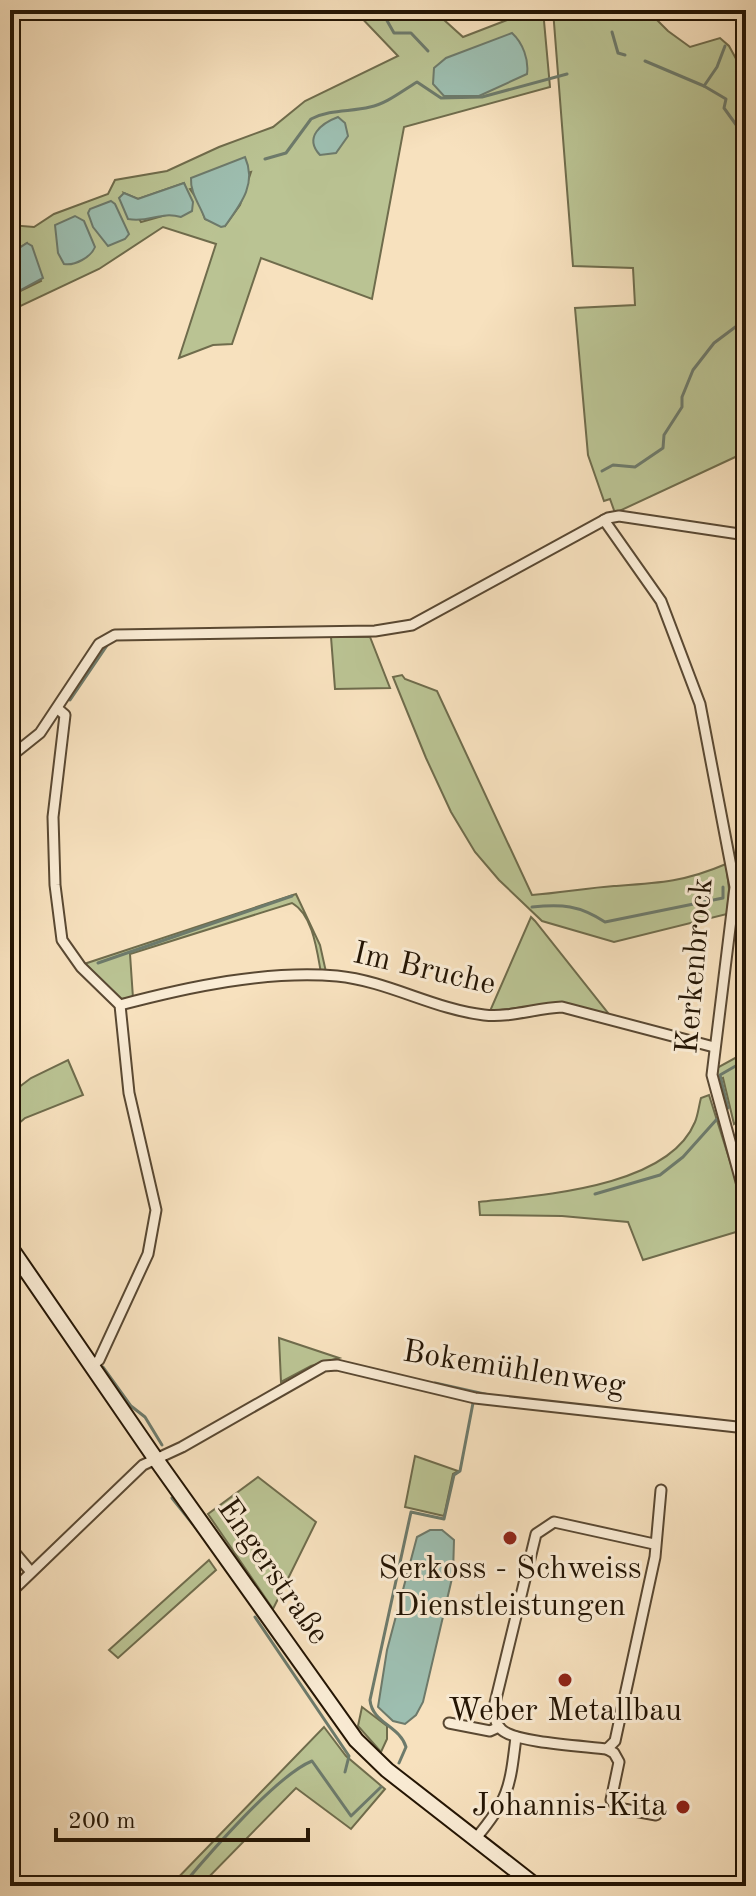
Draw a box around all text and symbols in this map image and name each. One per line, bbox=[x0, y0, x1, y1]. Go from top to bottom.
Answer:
street label: Kerkenbrock bbox=[672, 877, 720, 1055]
street label: Im Bruche bbox=[350, 938, 498, 1002]
street label: Bokemühlenweg bbox=[400, 1337, 628, 1403]
street label: Engerstraße bbox=[210, 1493, 334, 1651]
marker: Serkoss - Schweiss Dienstleistungen bbox=[501, 1529, 519, 1547]
place label: Serkoss - Schweiss Dienstleistungen bbox=[378, 1554, 642, 1623]
marker: Weber Metallbau bbox=[556, 1671, 574, 1689]
place label: Weber Metallbau bbox=[448, 1696, 682, 1728]
place label: Johannis-Kita bbox=[472, 1791, 667, 1823]
scale bar bbox=[56, 1792, 308, 1842]
marker: Johannis-Kita bbox=[674, 1798, 692, 1816]
text: 200 m bbox=[68, 1810, 136, 1834]

